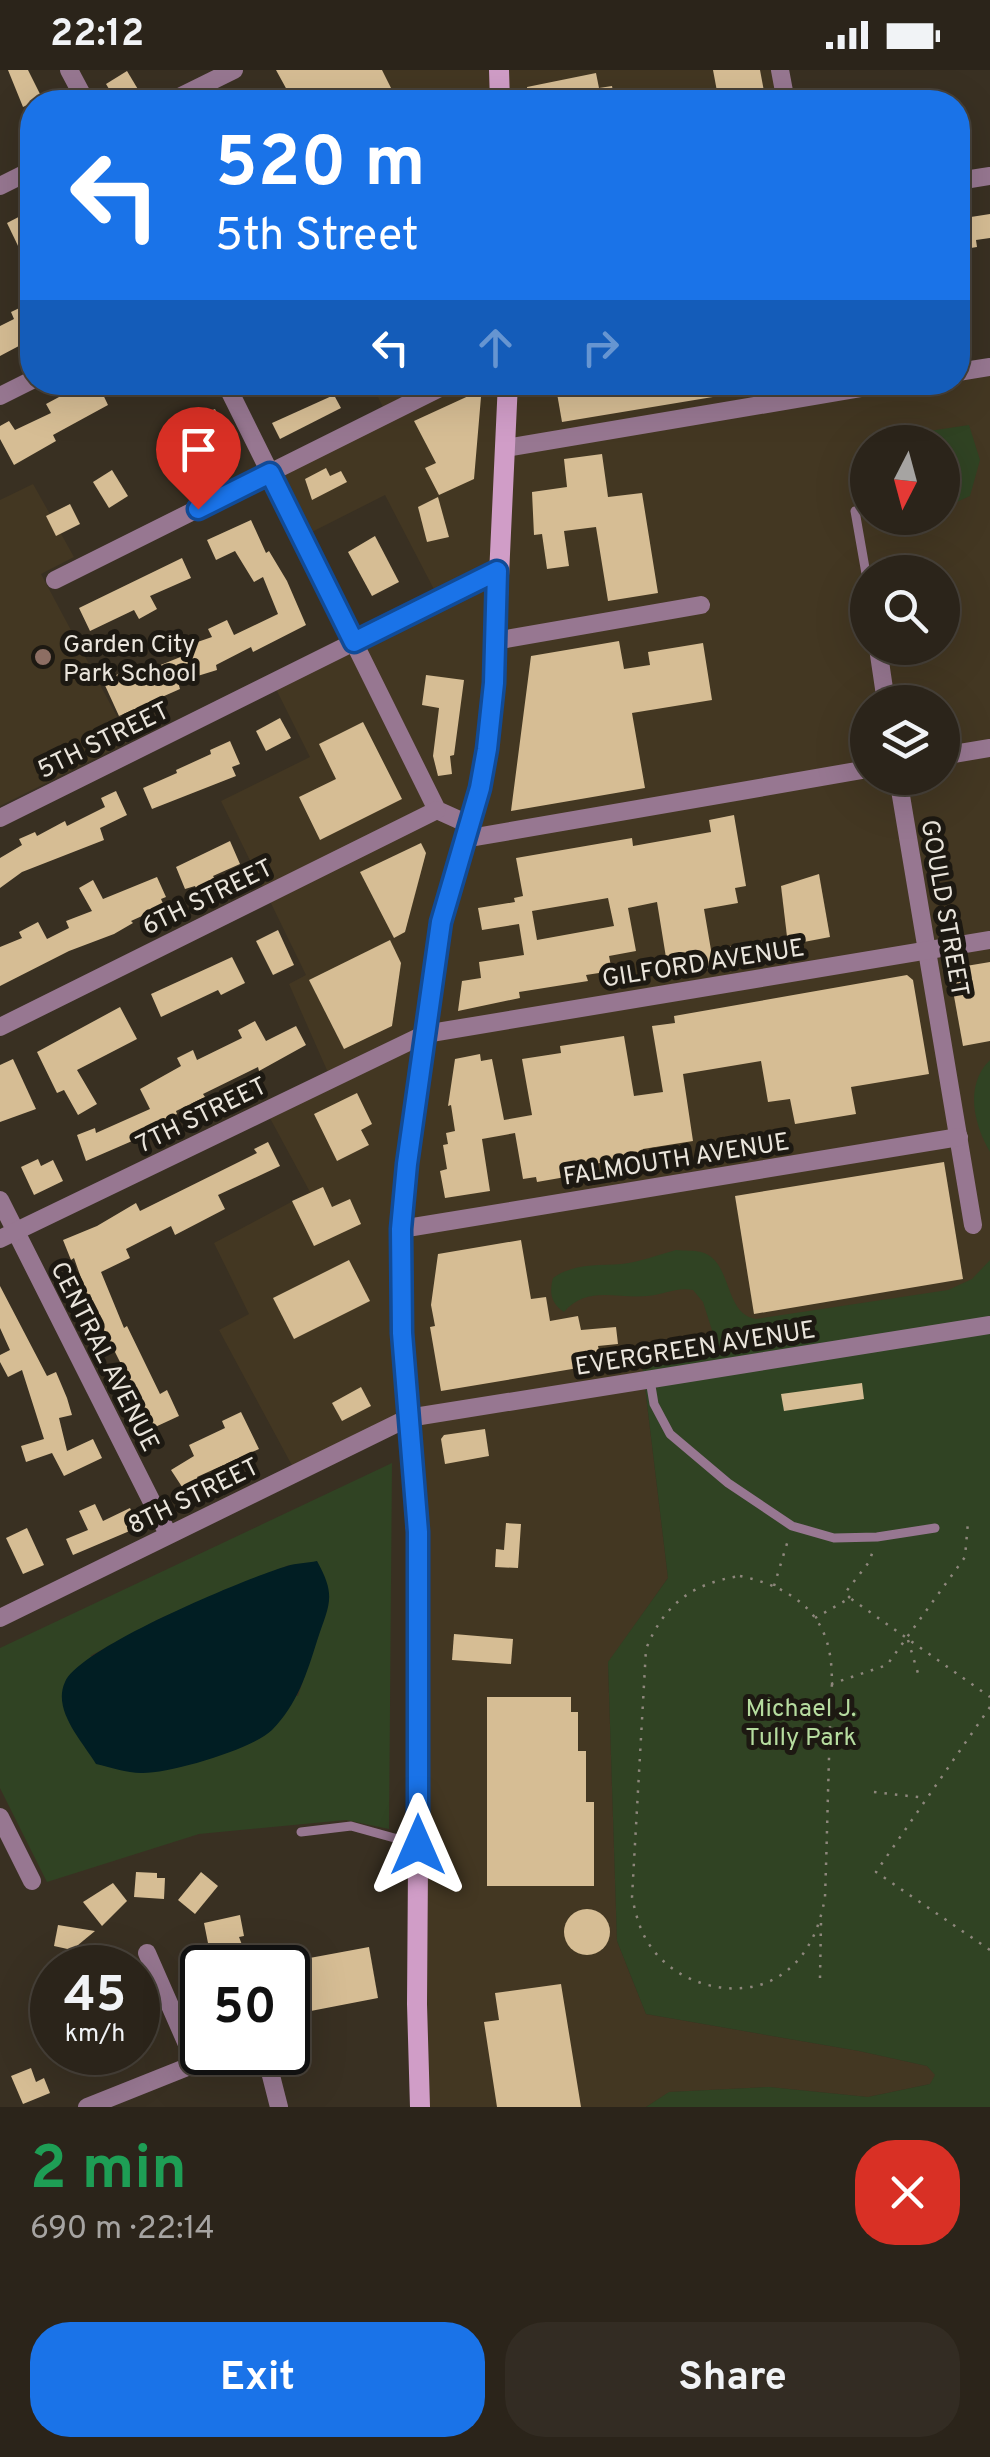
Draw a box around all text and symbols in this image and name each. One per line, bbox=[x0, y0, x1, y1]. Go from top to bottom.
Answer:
text: 22:12 bbox=[50, 11, 144, 60]
text: 520 m bbox=[215, 122, 425, 211]
icon: left bbox=[50, 130, 180, 260]
text: 5th Street bbox=[215, 209, 419, 266]
icon: left bbox=[363, 320, 418, 375]
icon: ahead bbox=[468, 320, 523, 375]
icon: right bbox=[573, 320, 628, 375]
pin bbox=[156, 407, 241, 510]
icon: arrive bbox=[171, 422, 226, 477]
north arrow bbox=[850, 425, 960, 535]
map controls bbox=[850, 425, 960, 795]
button: search bbox=[850, 555, 960, 665]
place label: Garden City Park School bbox=[63, 630, 197, 691]
marker: Garden City Park School bbox=[32, 646, 54, 668]
button: layers bbox=[850, 685, 960, 795]
street label: 5TH STREET bbox=[33, 696, 176, 787]
street label: GOULD STREET bbox=[912, 817, 974, 1000]
street label: 6TH STREET bbox=[138, 853, 279, 944]
street label: GILFORD AVENUE bbox=[600, 933, 807, 997]
street label: 7TH STREET bbox=[132, 1071, 273, 1162]
street label: FALMOUTH AVENUE bbox=[561, 1127, 792, 1195]
street label: CENTRAL AVENUE bbox=[42, 1257, 165, 1458]
street label: EVERGREEN AVENUE bbox=[573, 1315, 818, 1385]
street label: 8TH STREET bbox=[123, 1452, 265, 1543]
park label: Michael J. Tully Park bbox=[745, 1694, 857, 1755]
position arrow bbox=[366, 1793, 470, 1897]
speed limit sign: 50 bbox=[180, 1945, 310, 2075]
text: 45 bbox=[64, 1966, 126, 2029]
text: km/h bbox=[65, 2019, 125, 2051]
text: 2 min bbox=[30, 2134, 187, 2210]
button: close bbox=[855, 2140, 960, 2245]
text: 690 m · 22:14 bbox=[30, 2210, 215, 2250]
button: Exit bbox=[30, 2322, 485, 2437]
button: Share bbox=[505, 2322, 960, 2437]

